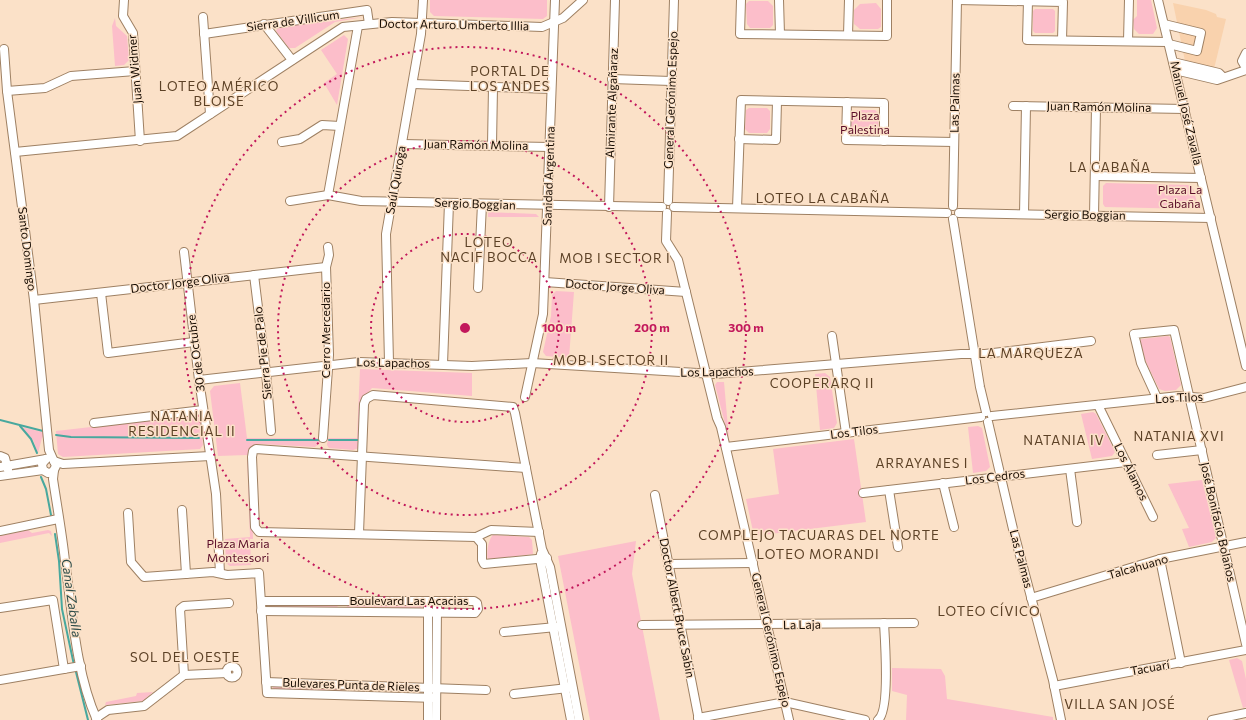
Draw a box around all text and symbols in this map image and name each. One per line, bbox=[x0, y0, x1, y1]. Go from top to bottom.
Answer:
street label: Sierra de Villicum bbox=[246, 7, 340, 33]
street label: Doctor Arturo Umberto Illia bbox=[379, 16, 529, 32]
street label: General Gerónimo Espejo bbox=[661, 31, 679, 169]
street label: Juan Widmer bbox=[124, 34, 145, 104]
street label: Almirante Algañaraz bbox=[602, 48, 620, 158]
street label: Manuel José Zavalla bbox=[1167, 59, 1206, 166]
district label: PORTAL DE LOS ANDES bbox=[470, 63, 550, 94]
street label: Las Palmas bbox=[946, 73, 962, 133]
district label: LOTEO AMÉRICO BLOISE bbox=[159, 77, 279, 109]
street label: Juan Ramón Molina bbox=[1047, 98, 1151, 115]
park label: Plaza Palestina bbox=[840, 108, 890, 136]
street label: Sanidad Argentina bbox=[539, 126, 557, 226]
street label: Juan Ramón Molina bbox=[424, 136, 528, 153]
street label: Saúl Quiroga bbox=[382, 144, 408, 215]
district label: LA CABAÑA bbox=[1069, 159, 1151, 175]
park label: Plaza La Cabaña bbox=[1158, 182, 1202, 210]
district label: LOTEO LA CABAÑA bbox=[756, 190, 890, 206]
street label: Sergio Boggian bbox=[434, 195, 516, 211]
street label: Santo Domingo bbox=[16, 206, 40, 292]
street label: Sergio Boggian bbox=[1044, 206, 1126, 222]
district label: LOTEO NACIF BOCCA bbox=[440, 234, 538, 265]
district label: MOB I SECTOR I bbox=[559, 250, 671, 266]
street label: Doctor Jorge Oliva bbox=[130, 269, 230, 296]
street label: Doctor Jorge Oliva bbox=[565, 276, 665, 297]
street label: Cerro Mercedario bbox=[318, 282, 332, 378]
street label: Sierra Pie de Palo bbox=[250, 306, 274, 400]
street label: 30 de Octubre bbox=[183, 314, 207, 393]
text: 100 m bbox=[542, 320, 576, 334]
text: 200 m bbox=[634, 320, 670, 334]
text: 300 m bbox=[728, 320, 764, 334]
centre of rings bbox=[458, 321, 472, 335]
district label: LA MARQUEZA bbox=[978, 345, 1084, 361]
district label: MOB I SECTOR II bbox=[553, 352, 669, 368]
street label: Los Lapachos bbox=[356, 354, 430, 370]
street label: Los Lapachos bbox=[680, 363, 754, 379]
district label: COOPERARQ II bbox=[770, 375, 874, 391]
street label: Los Tilos bbox=[1155, 389, 1203, 405]
district label: NATANIA RESIDENCIAL II bbox=[128, 408, 236, 439]
street label: Los Tilos bbox=[829, 421, 879, 441]
district label: NATANIA XVI bbox=[1133, 428, 1225, 444]
district label: NATANIA IV bbox=[1023, 432, 1105, 448]
street label: Los Álamos bbox=[1112, 441, 1152, 503]
district label: ARRAYANES I bbox=[876, 455, 968, 471]
street label: José Bonifacio Bolaños bbox=[1197, 461, 1240, 583]
street label: Los Cedros bbox=[964, 465, 1026, 487]
district label: COMPLEJO TACUARAS DEL NORTE bbox=[698, 527, 940, 543]
street label: Las Palmas bbox=[1007, 528, 1036, 590]
park label: Plaza Maria Montessori bbox=[206, 536, 270, 564]
street label: Doctor Albert Bruce Sabin bbox=[658, 537, 698, 679]
district label: LOTEO MORANDI bbox=[756, 546, 880, 562]
street label: Talcahuano bbox=[1106, 551, 1169, 581]
water label: Canal Zaballa bbox=[59, 558, 85, 639]
street label: General Gerónimo Espejo bbox=[750, 571, 794, 708]
street label: Boulevard Las Acacias bbox=[350, 593, 468, 607]
district label: LOTEO CÍVICO bbox=[937, 602, 1041, 619]
street label: La Laja bbox=[783, 617, 821, 631]
district label: SOL DEL OESTE bbox=[130, 649, 240, 665]
street label: Tacuarí bbox=[1129, 657, 1171, 677]
street label: Bulevares Punta de Rieles bbox=[282, 675, 420, 693]
district label: VILLA SAN JOSÉ bbox=[1064, 695, 1176, 712]

